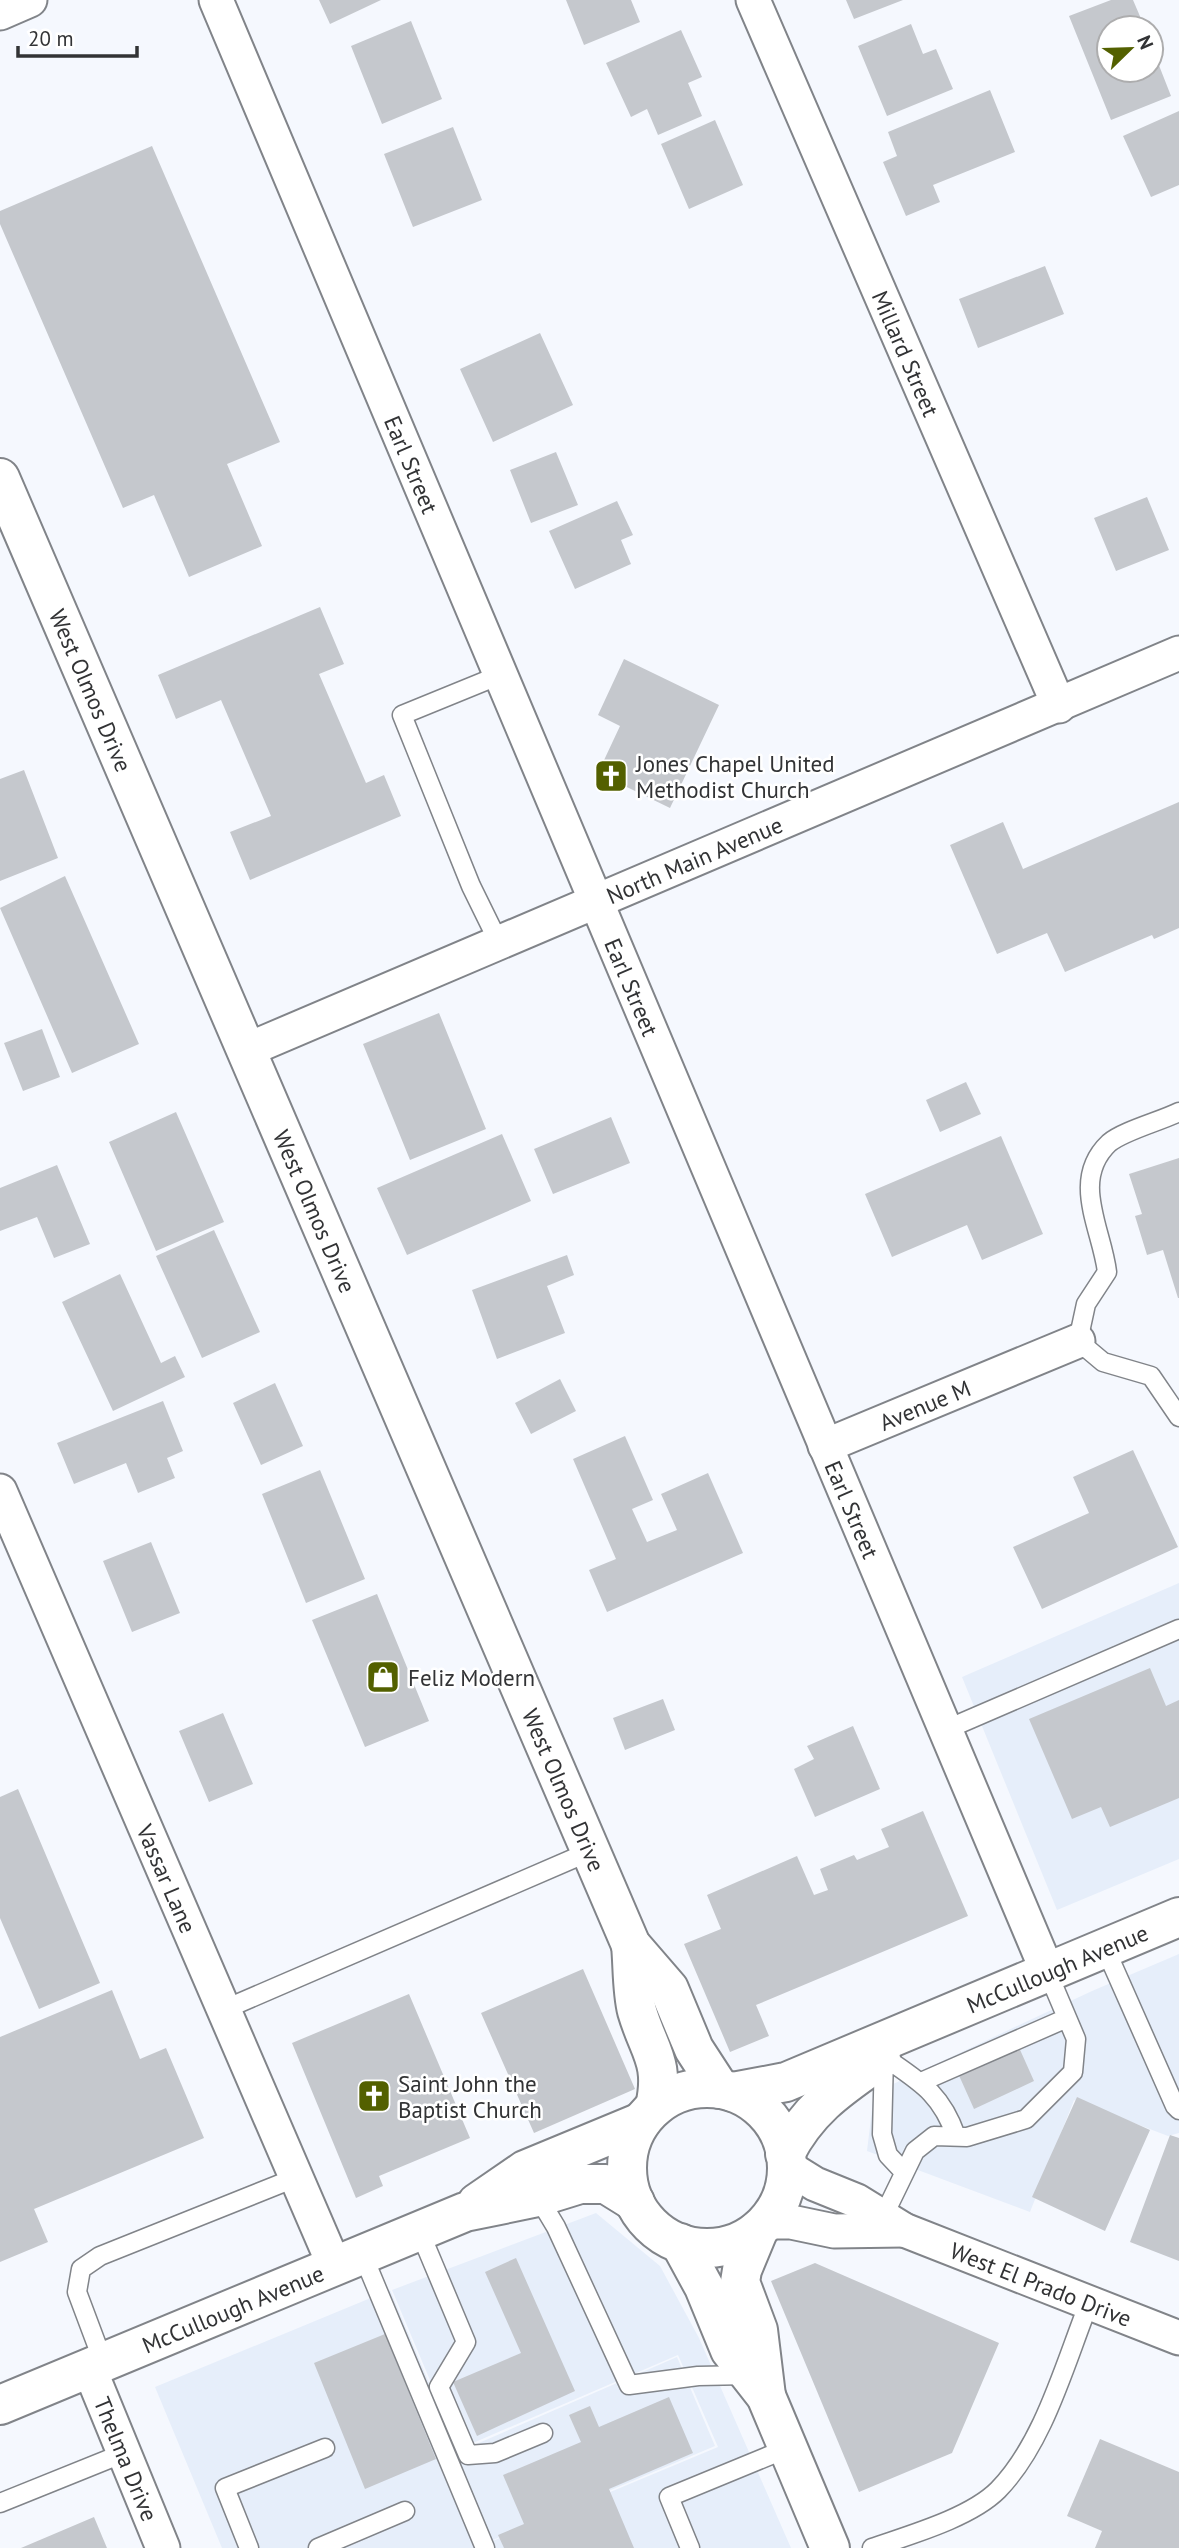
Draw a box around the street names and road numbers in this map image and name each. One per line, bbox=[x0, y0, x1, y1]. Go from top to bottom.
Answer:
street label: Millard Street bbox=[866, 286, 946, 421]
street label: Earl Street bbox=[378, 411, 445, 518]
street label: West Olmos Drive bbox=[44, 604, 139, 776]
street label: North Main Avenue bbox=[602, 809, 787, 910]
street label: Earl Street bbox=[599, 934, 666, 1040]
street label: West Olmos Drive bbox=[268, 1125, 363, 1297]
street label: Avenue M bbox=[875, 1373, 975, 1436]
street label: Earl Street bbox=[819, 1456, 886, 1563]
street label: West Olmos Drive bbox=[516, 1704, 612, 1876]
street label: Vassar Lane bbox=[131, 1819, 203, 1937]
street label: McCullough Avenue bbox=[962, 1917, 1152, 2019]
street label: West El Prado Drive bbox=[946, 2235, 1136, 2333]
street label: McCullough Avenue bbox=[138, 2258, 328, 2359]
street label: Thelma Drive bbox=[88, 2392, 165, 2525]

